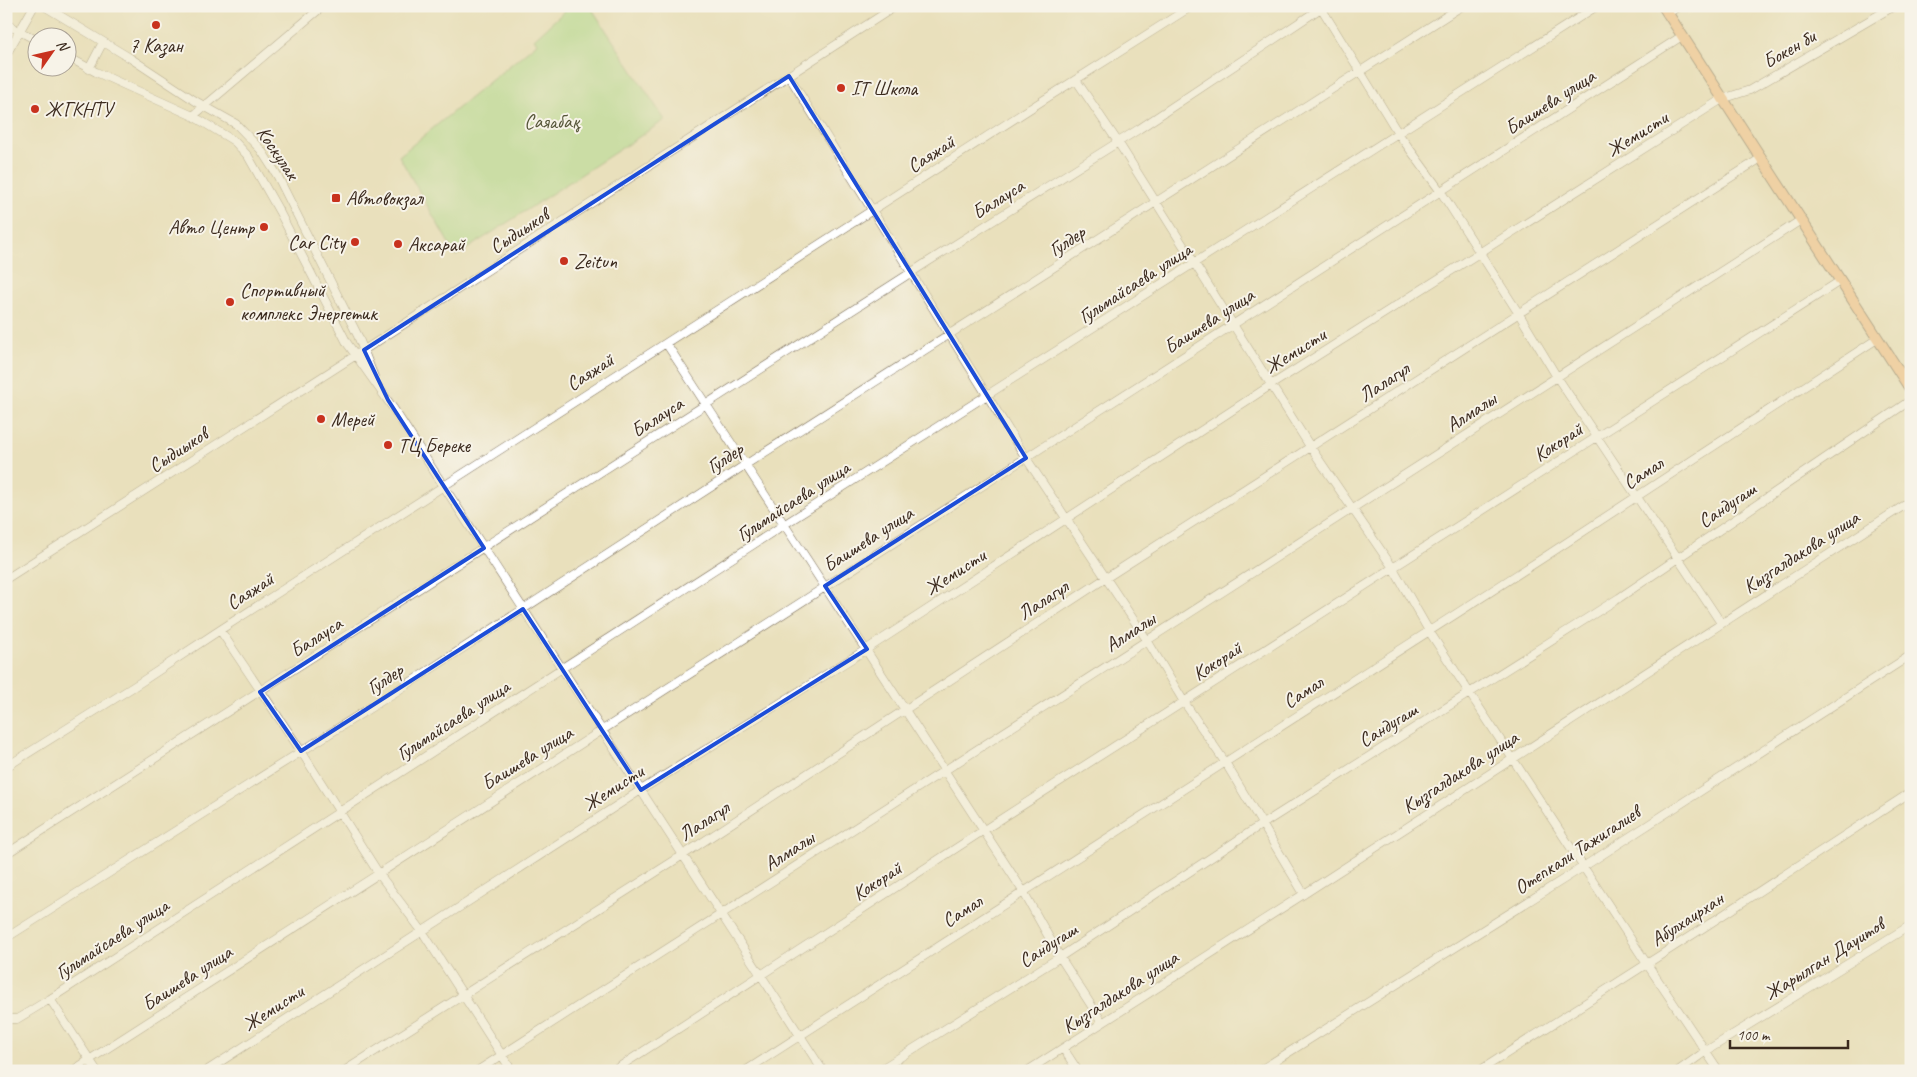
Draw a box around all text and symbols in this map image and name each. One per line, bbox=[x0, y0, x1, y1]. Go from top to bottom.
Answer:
marker: 7 Казан bbox=[150, 19, 162, 31]
street label: Бокен би bbox=[1758, 23, 1821, 74]
north arrow bbox=[28, 28, 78, 78]
place label: 7 Казан bbox=[129, 33, 185, 59]
text: N bbox=[53, 37, 73, 55]
street label: Баишева улица bbox=[1500, 63, 1601, 140]
place label: IT Школа bbox=[851, 76, 919, 101]
marker: IT Школа bbox=[835, 82, 847, 94]
place label: ЖГКНТУ bbox=[45, 97, 115, 122]
marker: ЖГКНТУ bbox=[29, 103, 41, 115]
street label: Жемисти bbox=[1602, 104, 1674, 163]
park label: Саяабақ bbox=[524, 109, 581, 134]
street label: Коскулак bbox=[251, 121, 306, 186]
street label: Саяжай bbox=[902, 128, 961, 179]
street label: Балауса bbox=[967, 173, 1030, 225]
place label: Автовокзал bbox=[346, 186, 424, 211]
marker: Автовокзал bbox=[330, 192, 342, 204]
street label: Сыдиыков bbox=[485, 201, 556, 259]
place label: Авто Центр bbox=[168, 215, 255, 240]
street label: Гулдер bbox=[1044, 219, 1091, 262]
marker: Авто Центр bbox=[258, 221, 270, 233]
place label: Car City bbox=[288, 230, 347, 255]
place label: Аксарай bbox=[408, 232, 467, 257]
marker: Car City bbox=[349, 236, 361, 248]
street label: Гульмайсаева улица bbox=[1074, 236, 1198, 329]
marker: Аксарай bbox=[392, 238, 404, 250]
place label: Zeitun bbox=[574, 249, 618, 274]
marker: Zeitun bbox=[558, 255, 570, 267]
place label: Спортивный комплекс Энергетик bbox=[240, 278, 378, 326]
street label: Баишева улица bbox=[1159, 282, 1260, 359]
marker: Спортивный комплекс Энергетик bbox=[224, 296, 236, 308]
street label: Жемисти bbox=[1260, 321, 1332, 380]
street label: Саяжай bbox=[561, 346, 620, 397]
street label: Лалагул bbox=[1354, 356, 1415, 408]
street label: Алмалы bbox=[1441, 386, 1502, 437]
street label: Балауса bbox=[626, 390, 689, 443]
place label: Мерей bbox=[331, 407, 376, 432]
marker: Мерей bbox=[315, 413, 327, 425]
street label: Кокорай bbox=[1529, 416, 1589, 467]
street label: Сыдиыков bbox=[144, 420, 215, 478]
place label: ТЦ Береке bbox=[398, 433, 472, 458]
street label: Гулдер bbox=[702, 436, 749, 479]
marker: ТЦ Береке bbox=[382, 439, 394, 451]
street label: Самал bbox=[1618, 450, 1669, 495]
street label: Гульмайсаева улица bbox=[732, 454, 856, 547]
street label: Сандугаш bbox=[1693, 476, 1762, 534]
street label: Баишева улица bbox=[818, 500, 919, 577]
street label: Кызгалдакова улица bbox=[1738, 504, 1866, 600]
street label: Жемисти bbox=[920, 542, 992, 601]
street label: Саяжай bbox=[221, 565, 280, 616]
street label: Лалагул bbox=[1013, 574, 1074, 626]
street label: Алмалы bbox=[1100, 606, 1161, 657]
street label: Балауса bbox=[285, 610, 348, 663]
street label: Кокорай bbox=[1188, 635, 1248, 686]
street label: Гулдер bbox=[362, 657, 409, 700]
street label: Самал bbox=[1278, 669, 1329, 714]
street label: Гульмайсаева улица bbox=[392, 673, 516, 766]
street label: Сандугаш bbox=[1354, 697, 1423, 753]
street label: Баишева улица bbox=[477, 719, 578, 796]
street label: Кызгалдакова улица bbox=[1397, 724, 1525, 820]
street label: Жемисти bbox=[578, 758, 650, 817]
street label: Лалагул bbox=[674, 795, 735, 847]
street label: Отепкали Тажигалиев bbox=[1509, 798, 1647, 900]
street label: Алмалы bbox=[759, 825, 820, 876]
street label: Кокорай bbox=[848, 855, 908, 906]
street label: Абулхаирхан bbox=[1646, 885, 1730, 952]
street label: Самал bbox=[937, 888, 988, 933]
street label: Гульмайсаева улица bbox=[51, 892, 175, 985]
street label: Жарылган Дауитов bbox=[1759, 910, 1891, 1006]
street label: Сандугаш bbox=[1014, 916, 1083, 973]
street label: Баишева улица bbox=[137, 939, 238, 1016]
street label: Кызгалдакова улица bbox=[1057, 944, 1185, 1040]
street label: Жемисти bbox=[238, 978, 310, 1037]
scale bar bbox=[1730, 1017, 1847, 1049]
text: 100 m bbox=[1737, 1026, 1771, 1045]

